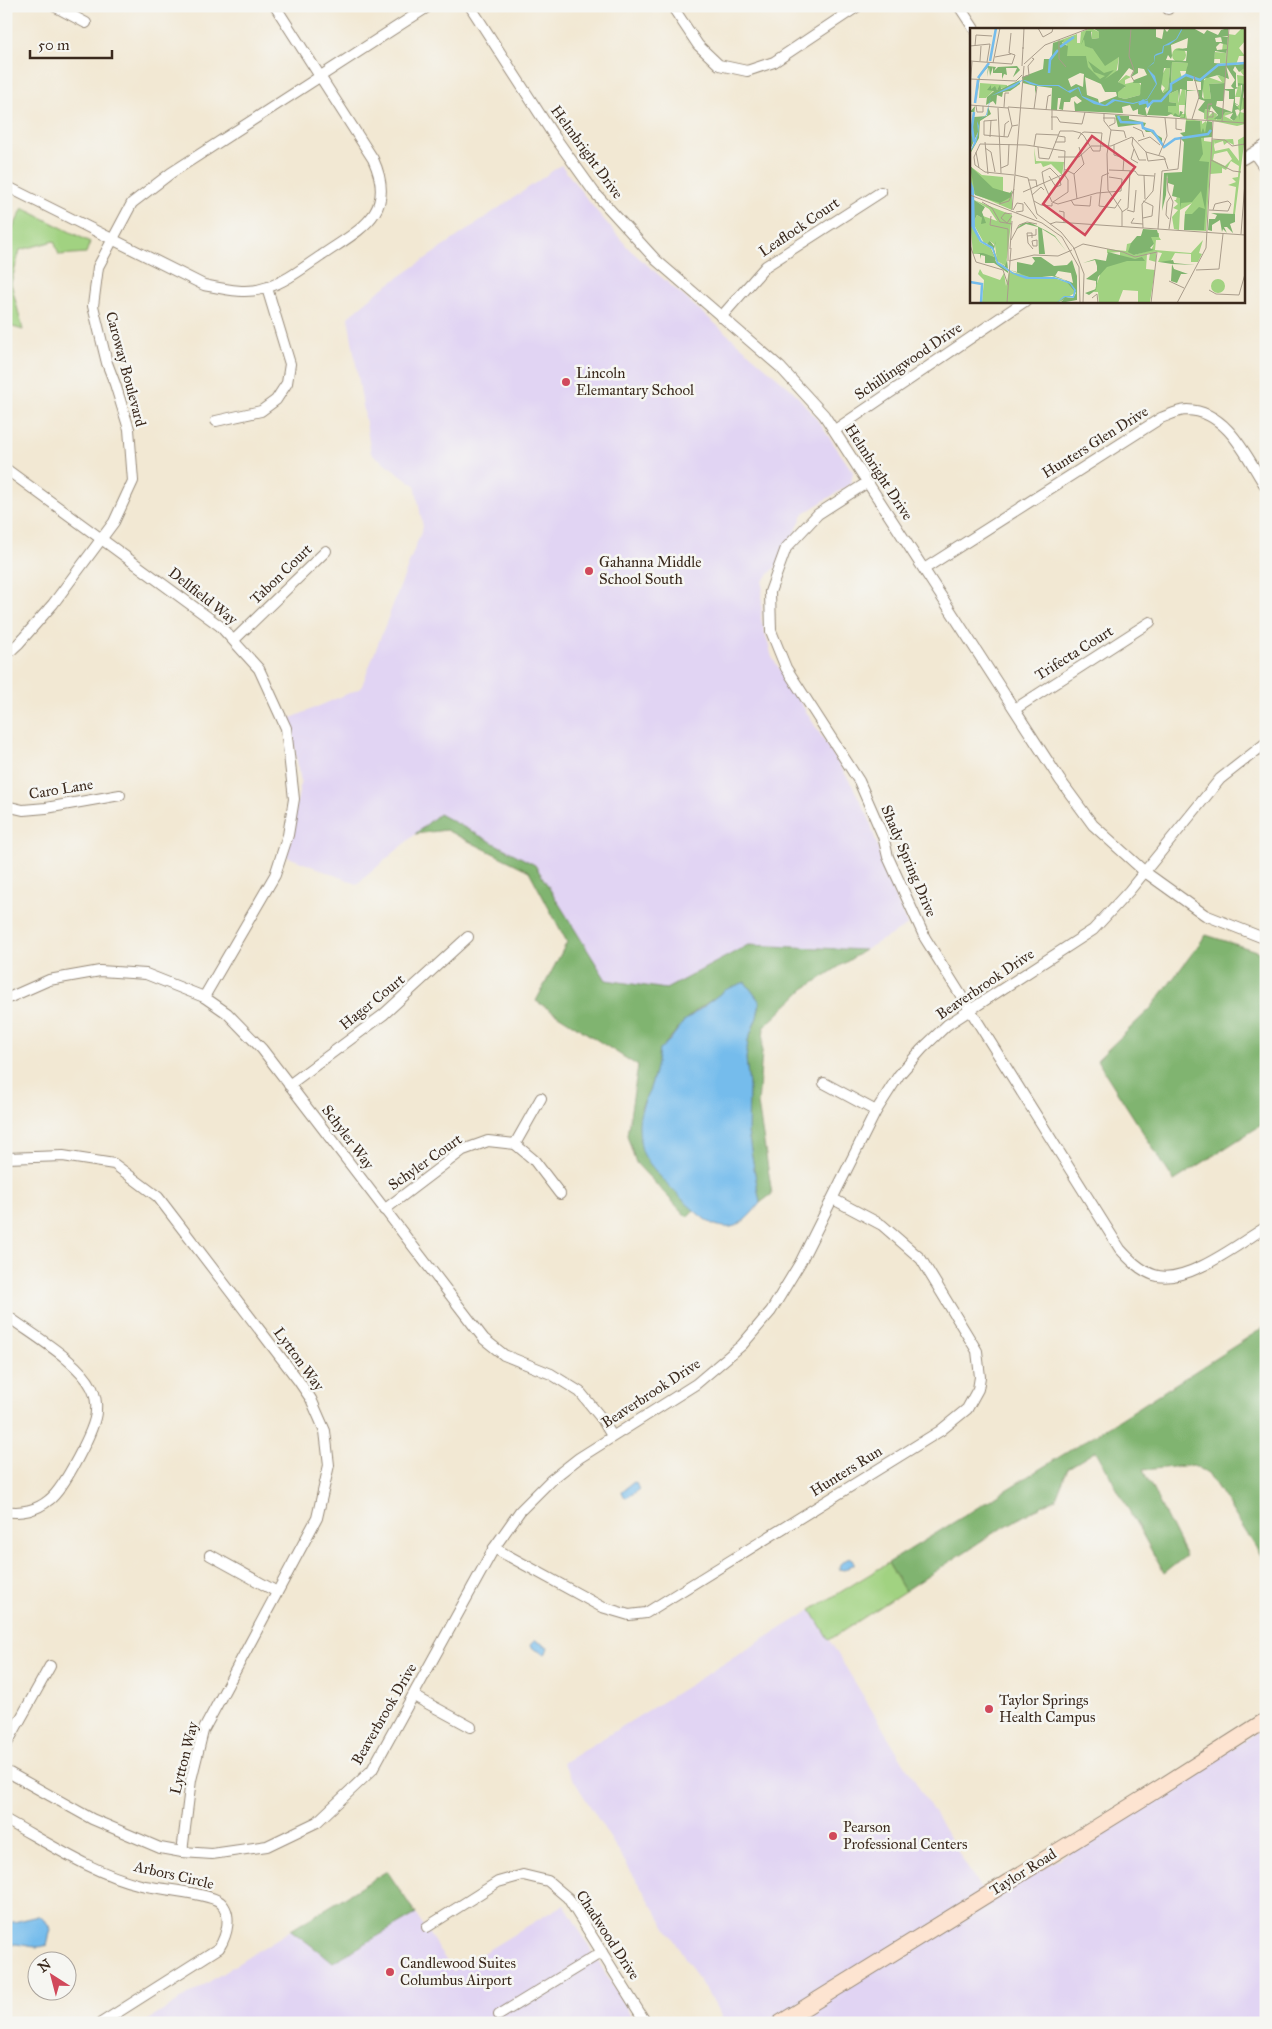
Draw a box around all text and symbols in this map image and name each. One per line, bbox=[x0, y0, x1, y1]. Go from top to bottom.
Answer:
scale bar bbox=[30, 28, 112, 60]
inset map bbox=[970, 28, 1244, 302]
text: 50 m bbox=[38, 36, 70, 54]
street label: Helmbright Drive bbox=[547, 102, 627, 202]
street label: Leaflock Court bbox=[755, 193, 843, 261]
street label: Caroway Boulevard bbox=[102, 310, 150, 429]
street label: Schillingwood Drive bbox=[851, 318, 965, 404]
place label: Lincoln Elemantary School bbox=[576, 364, 695, 399]
marker: Lincoln Elemantary School bbox=[560, 376, 572, 388]
street label: Hunters Glen Drive bbox=[1038, 402, 1152, 482]
street label: Helmbright Drive bbox=[841, 421, 917, 523]
street label: Tabon Court bbox=[246, 540, 316, 608]
place label: Gahanna Middle School South bbox=[599, 553, 702, 588]
street label: Dellfield Way bbox=[165, 563, 242, 629]
marker: Gahanna Middle School South bbox=[583, 565, 595, 577]
street label: Trifecta Court bbox=[1032, 621, 1117, 684]
street label: Caro Lane bbox=[28, 775, 94, 803]
street label: Shady Spring Drive bbox=[877, 802, 941, 920]
street label: Beaverbrook Drive bbox=[933, 945, 1037, 1023]
street label: Hager Court bbox=[336, 970, 409, 1034]
street label: Schyler Way bbox=[318, 1101, 379, 1173]
street label: Schyler Court bbox=[385, 1130, 466, 1194]
street label: Lytton Way bbox=[270, 1324, 329, 1395]
street label: Beaverbrook Drive bbox=[598, 1354, 704, 1432]
street label: Hunters Run bbox=[807, 1442, 885, 1500]
street label: Beaverbrook Drive bbox=[348, 1660, 420, 1768]
place label: Taylor Springs Health Campus bbox=[999, 1691, 1095, 1726]
marker: Taylor Springs Health Campus bbox=[983, 1703, 995, 1715]
street label: Lytton Way bbox=[166, 1719, 202, 1796]
place label: Pearson Professional Centers bbox=[843, 1818, 967, 1853]
marker: Pearson Professional Centers bbox=[827, 1830, 839, 1842]
street label: Taylor Road bbox=[986, 1844, 1060, 1899]
street label: Arbors Circle bbox=[131, 1857, 216, 1893]
street label: Chadwood Drive bbox=[572, 1887, 644, 1983]
north arrow bbox=[28, 1952, 78, 2002]
place label: Candlewood Suites Columbus Airport bbox=[400, 1954, 516, 1989]
text: N bbox=[35, 1955, 55, 1976]
marker: Candlewood Suites Columbus Airport bbox=[384, 1966, 396, 1978]

